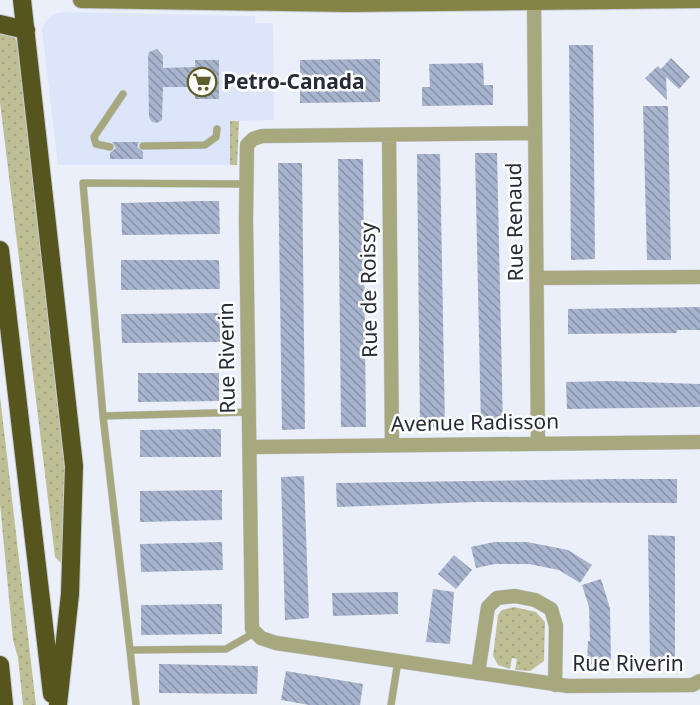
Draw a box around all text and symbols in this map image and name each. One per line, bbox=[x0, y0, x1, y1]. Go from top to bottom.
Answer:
supermarket icon: Petro-Canada bbox=[186, 66, 218, 98]
place label: Petro-Canada bbox=[223, 67, 365, 95]
street label: Rue Renaud bbox=[499, 162, 529, 282]
street label: Rue de Roissy bbox=[353, 222, 383, 358]
street label: Rue Riverin bbox=[211, 302, 241, 414]
street label: Avenue Radisson bbox=[391, 407, 559, 437]
street label: Rue Riverin bbox=[572, 649, 684, 677]

